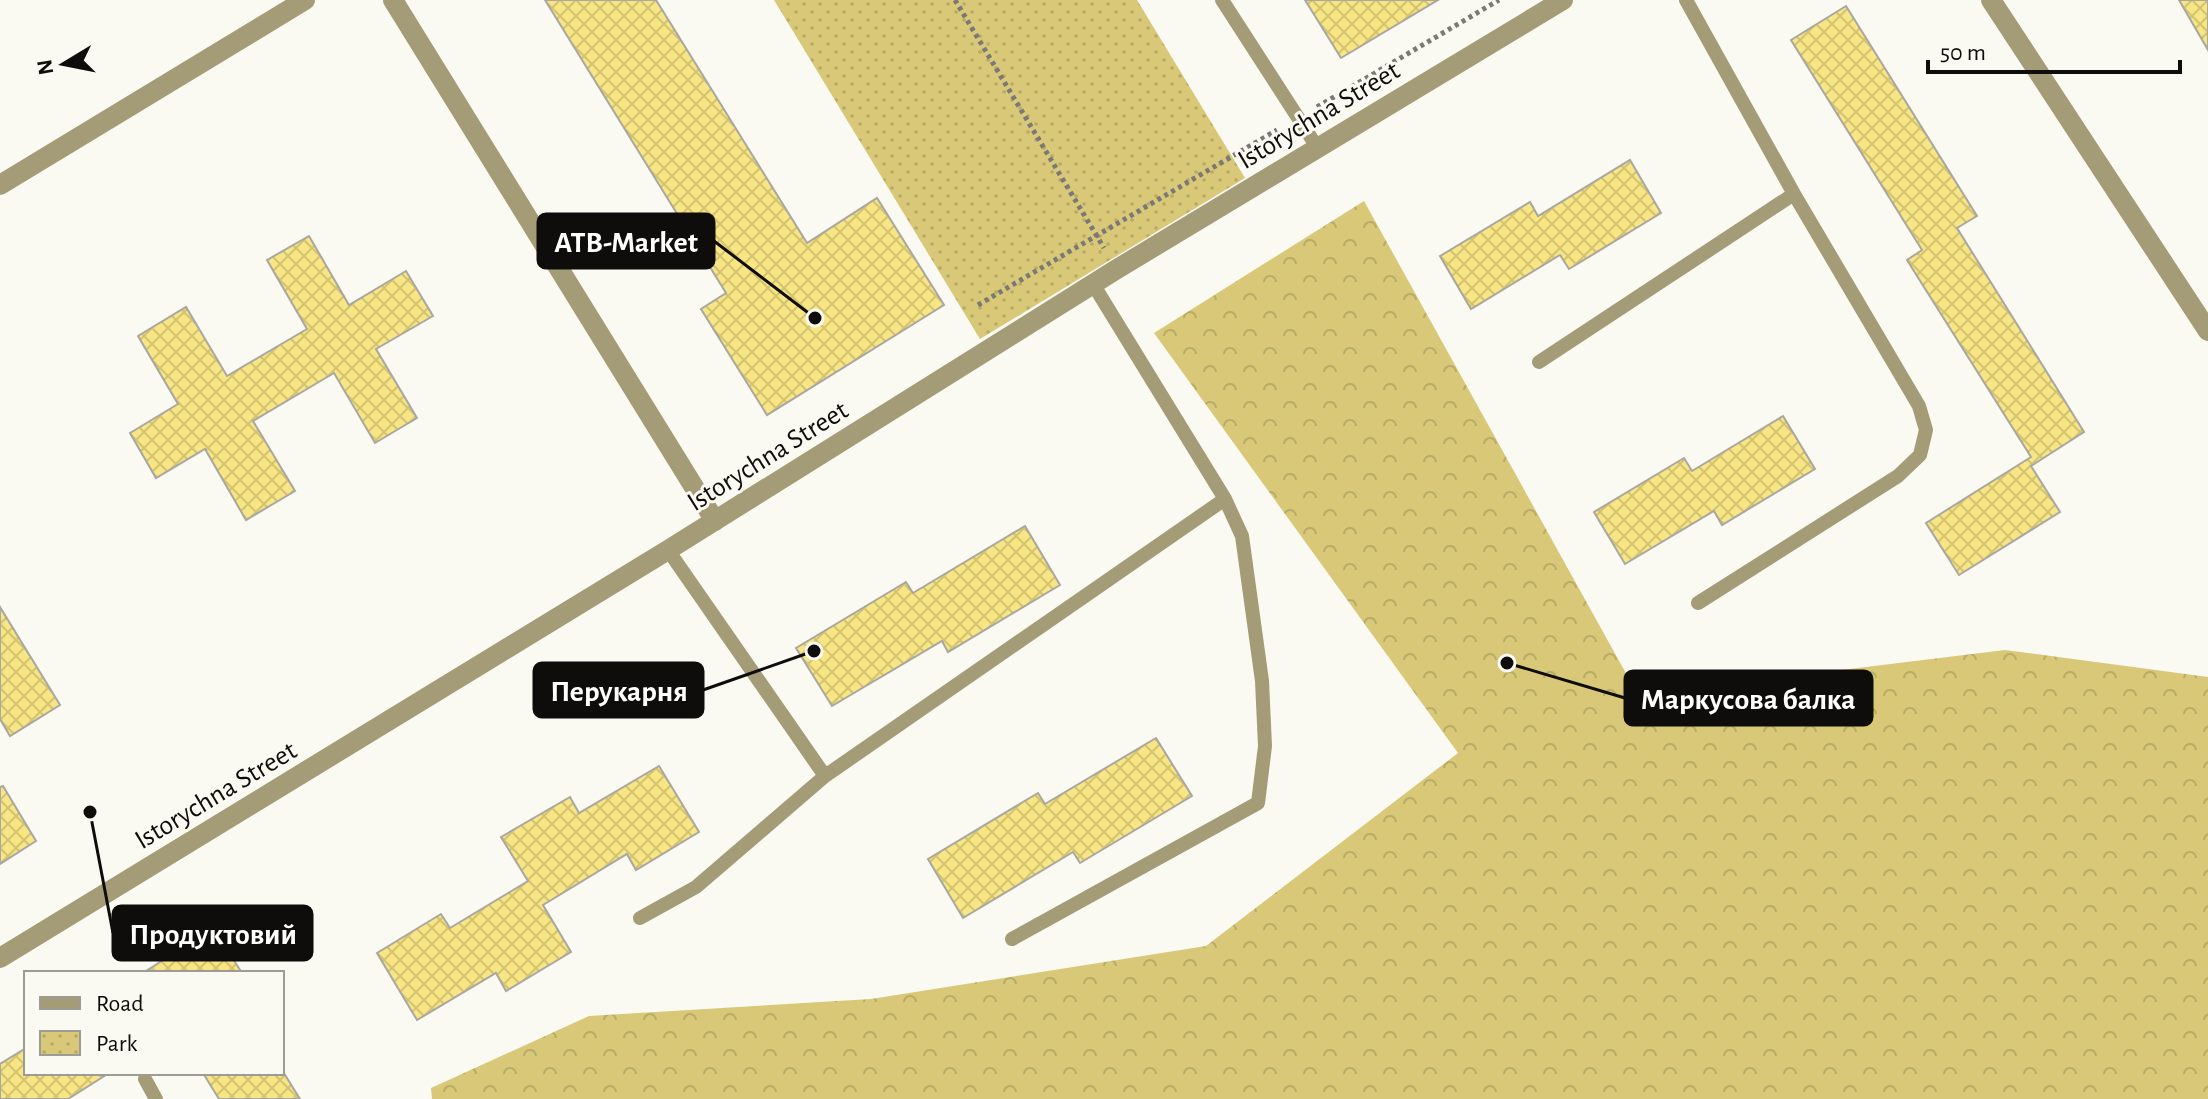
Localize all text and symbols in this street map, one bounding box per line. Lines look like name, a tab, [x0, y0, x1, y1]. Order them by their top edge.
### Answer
north arrow	[24, 24, 104, 104]
scale bar	[1928, 24, 2180, 74]
text: 50 m	[1940, 41, 1986, 65]
street label: Istorychna Street	[1233, 56, 1405, 175]
text: N	[33, 58, 57, 77]
callout: ATB-Market	[538, 214, 714, 268]
text: ATB-Market	[554, 228, 698, 258]
street label: Istorychna Street	[683, 396, 853, 517]
callout: Перукарня	[534, 663, 703, 717]
callout: Маркусова балка	[1625, 671, 1872, 725]
text: Перукарня	[550, 677, 688, 707]
text: Маркусова балка	[1640, 685, 1856, 715]
street label: Istorychna Street	[130, 736, 302, 855]
callout: Продуктовий	[113, 906, 312, 960]
text: Продуктовий	[129, 920, 297, 950]
legend	[24, 971, 284, 1075]
text: Road	[96, 992, 144, 1016]
text: Park	[96, 1032, 137, 1056]

